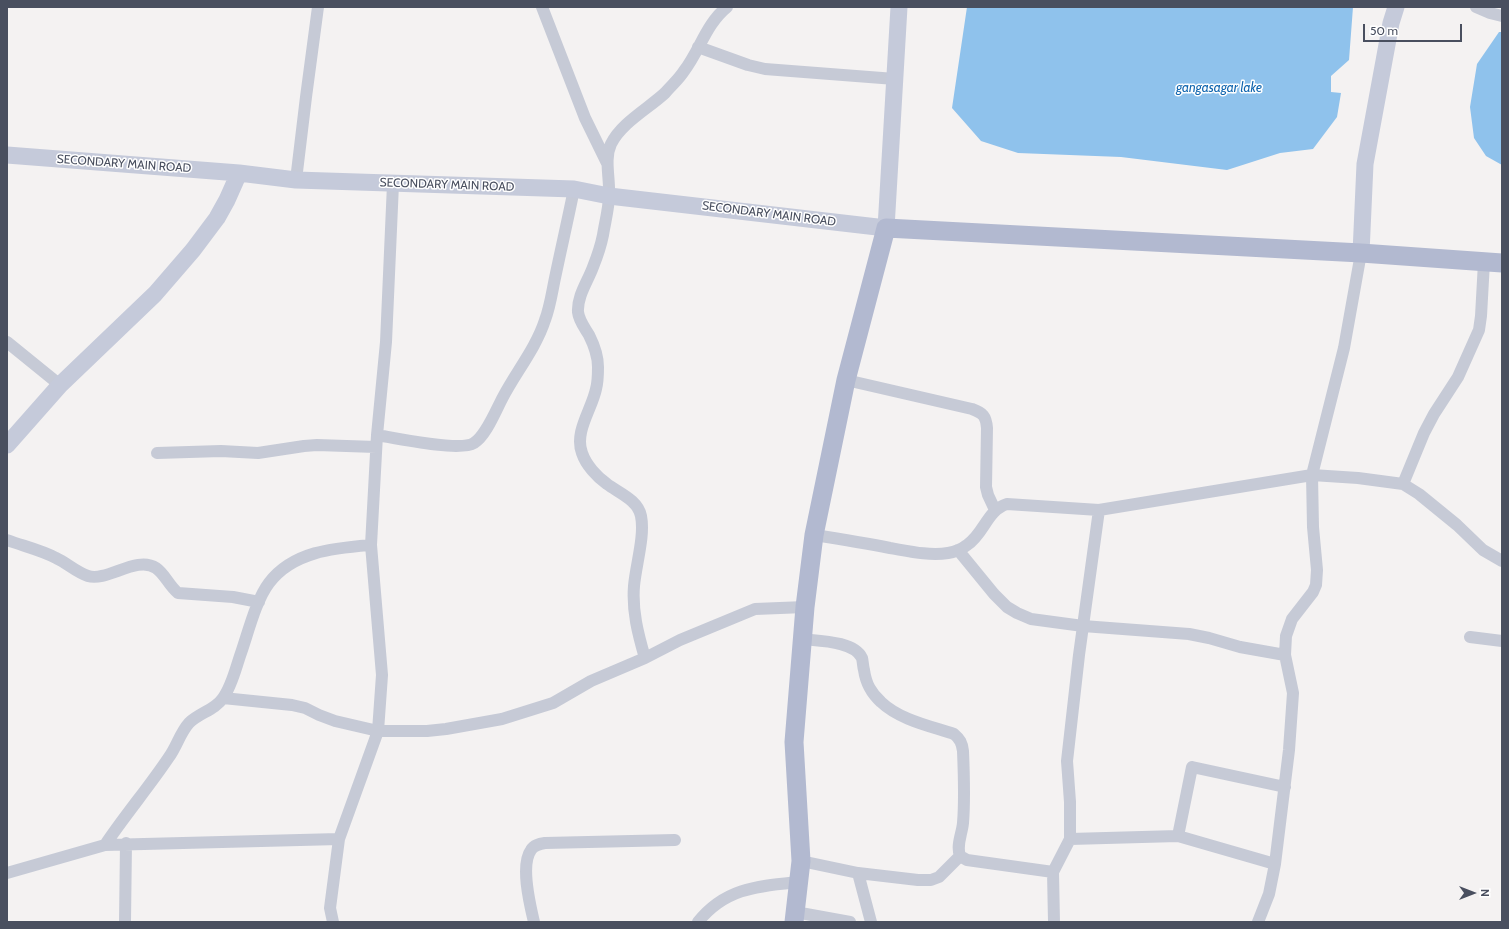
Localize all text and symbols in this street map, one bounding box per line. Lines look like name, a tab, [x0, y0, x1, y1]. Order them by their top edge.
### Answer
scale bar	[1365, 16, 1464, 42]
text: 50 m	[1370, 23, 1398, 38]
water label: gangasagar lake	[1176, 80, 1262, 96]
street label: SECONDARY MAIN ROAD	[56, 152, 192, 176]
street label: SECONDARY MAIN ROAD	[379, 175, 515, 195]
street label: SECONDARY MAIN ROAD	[701, 199, 837, 229]
north arrow	[1453, 873, 1493, 913]
text: N	[1478, 889, 1492, 897]

